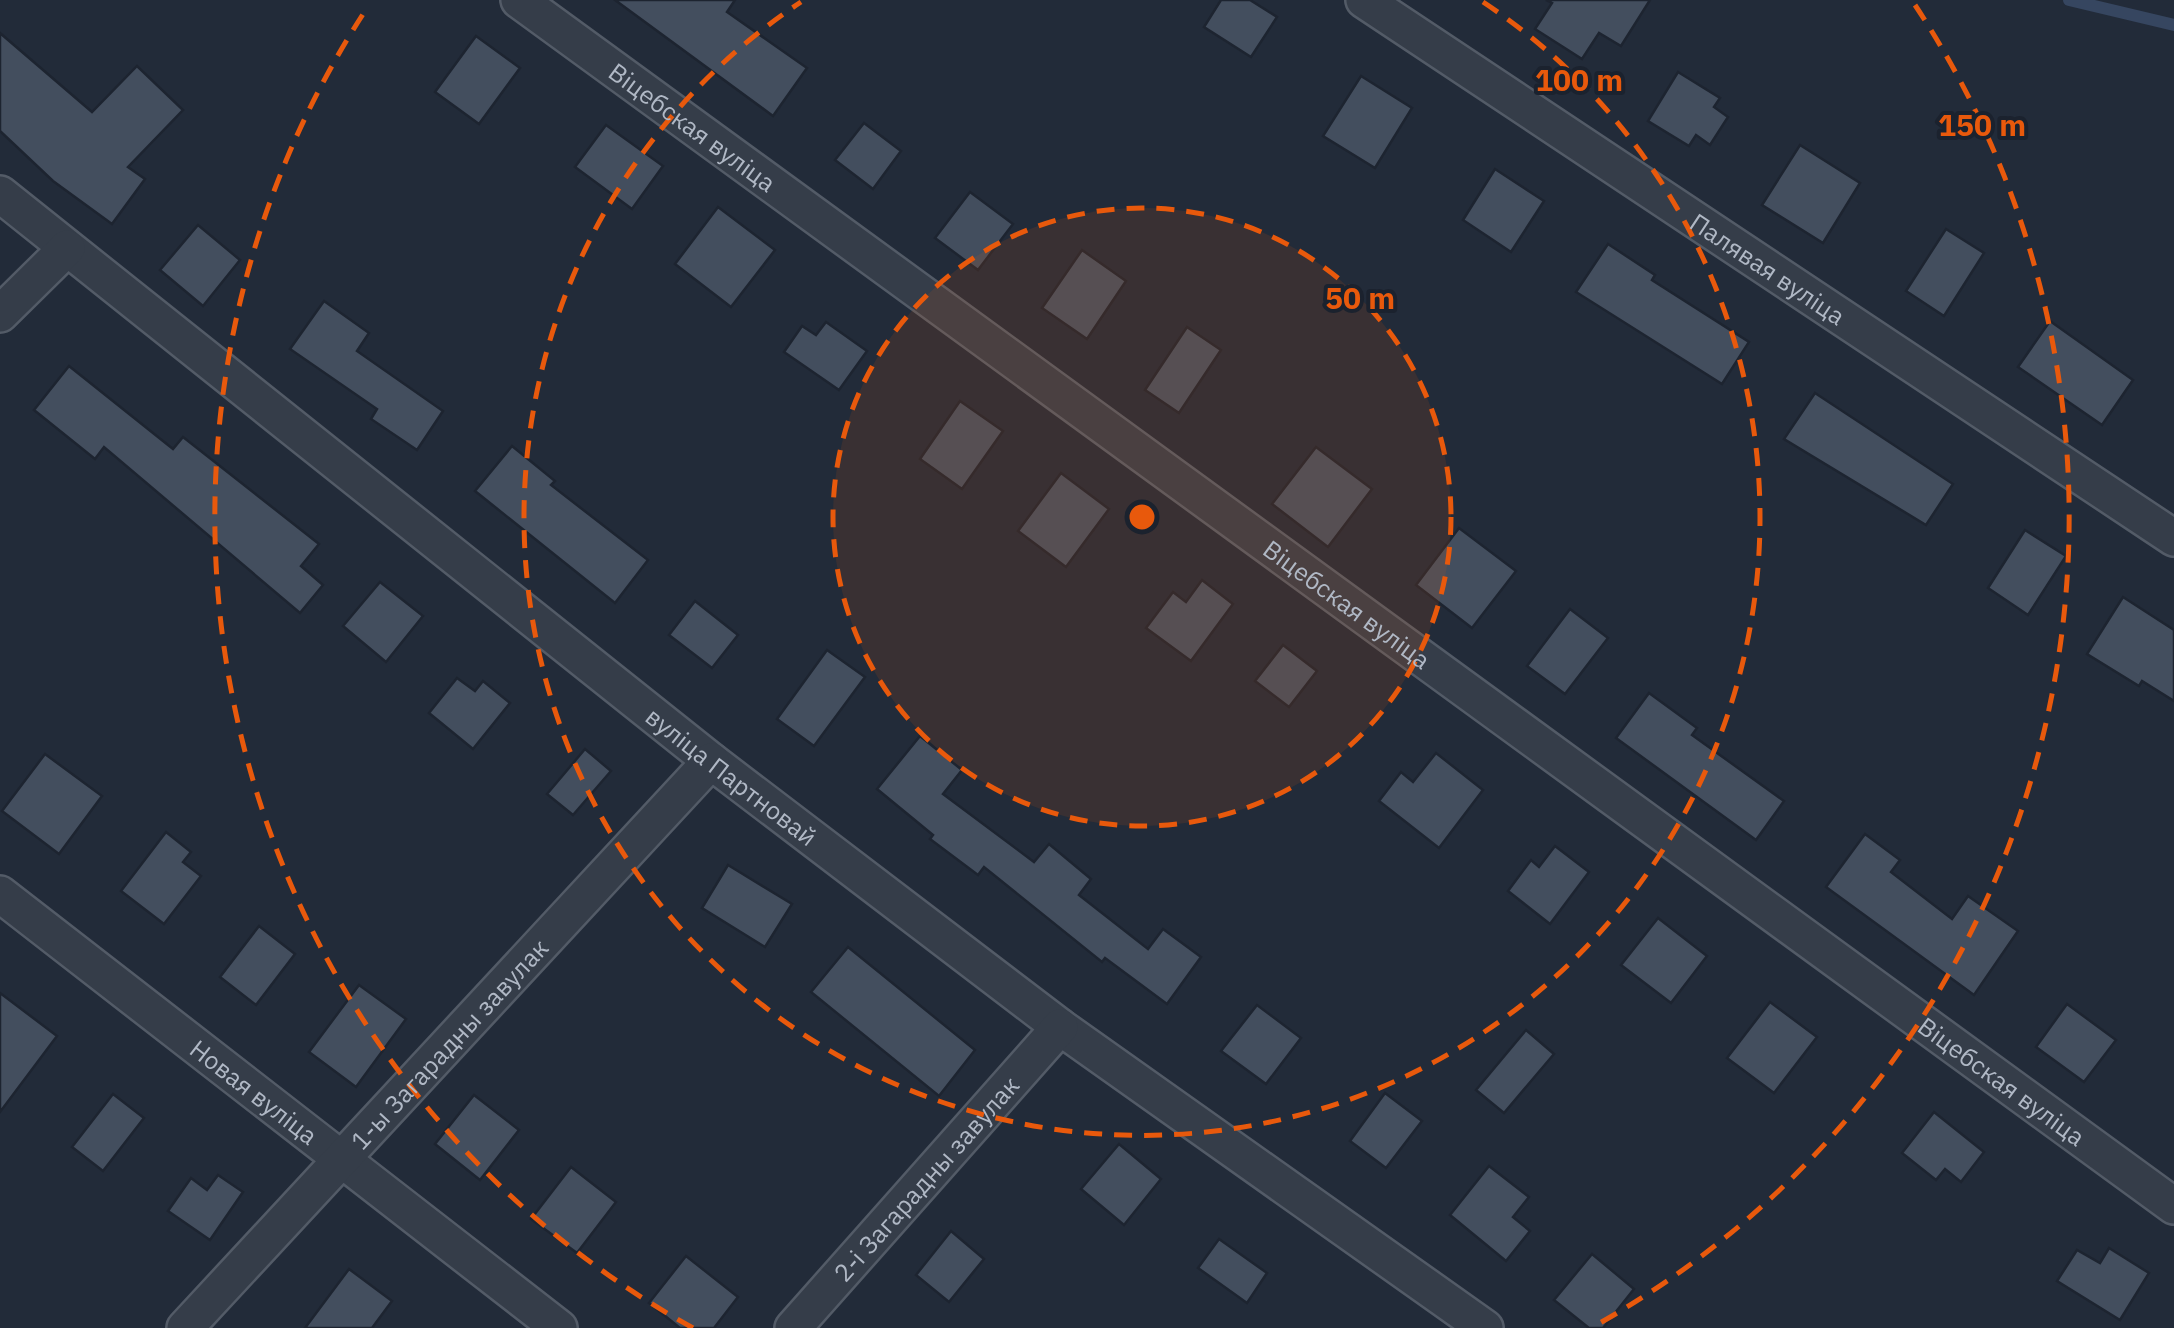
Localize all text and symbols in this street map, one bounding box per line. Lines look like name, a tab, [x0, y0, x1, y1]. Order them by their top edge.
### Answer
street label: Віцебская вуліца	[603, 55, 783, 199]
text: 100 m	[1535, 60, 1623, 99]
text: 150 m	[1938, 105, 2026, 144]
street label: Палявая вуліца	[1684, 205, 1852, 332]
text: 50 m	[1325, 278, 1395, 317]
centre of rings	[1124, 499, 1160, 535]
street label: Віцебская вуліца	[1257, 532, 1438, 676]
street label: вуліца Партновай	[639, 699, 824, 853]
street label: 1-ы Загарадны завулак	[343, 931, 555, 1156]
street label: Віцебская вуліца	[1912, 1009, 2092, 1153]
street label: Новая вуліца	[184, 1032, 325, 1151]
street label: 2-і Загарадны завулак	[826, 1069, 1026, 1288]

